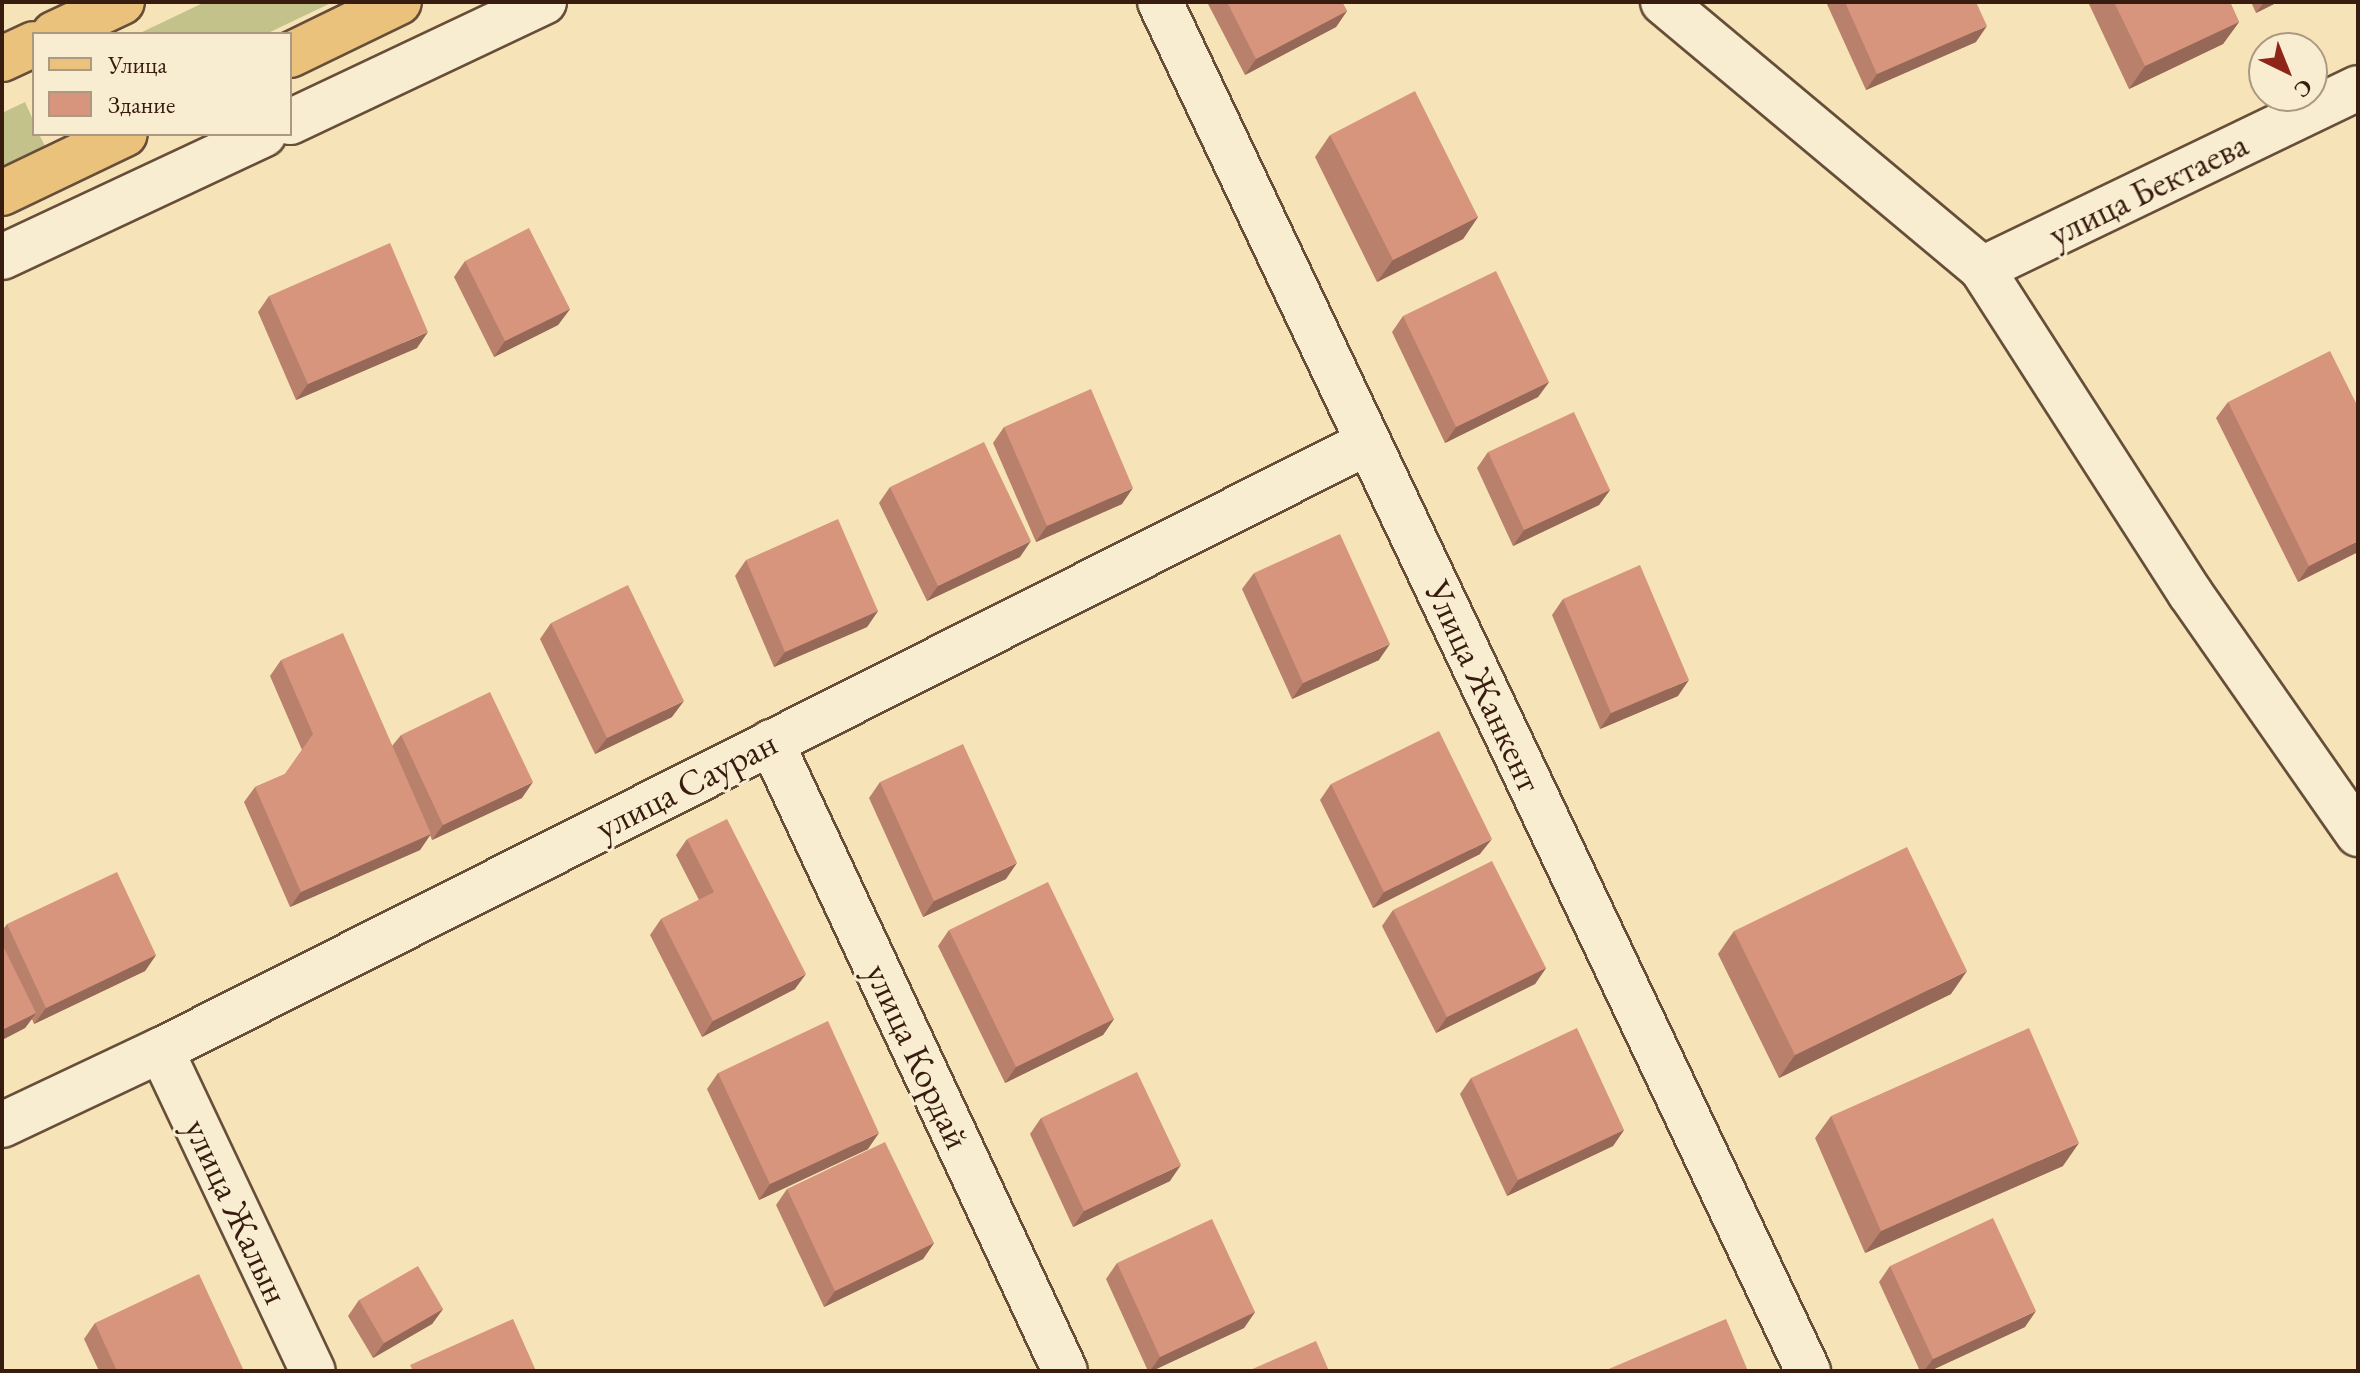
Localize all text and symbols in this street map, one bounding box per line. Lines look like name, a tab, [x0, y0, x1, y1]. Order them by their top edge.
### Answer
legend	[32, 32, 292, 136]
north arrow	[2248, 32, 2328, 112]
text: Улица	[108, 49, 167, 80]
text: С	[2288, 73, 2319, 104]
text: Здание	[108, 89, 175, 120]
street label: улица Бектаева	[2041, 122, 2255, 256]
street label: Улица Жанкент	[1416, 573, 1552, 799]
street label: улица Сауран	[588, 721, 784, 849]
street label: улица Кордай	[856, 956, 980, 1156]
street label: улица Жалын	[175, 1112, 299, 1310]

